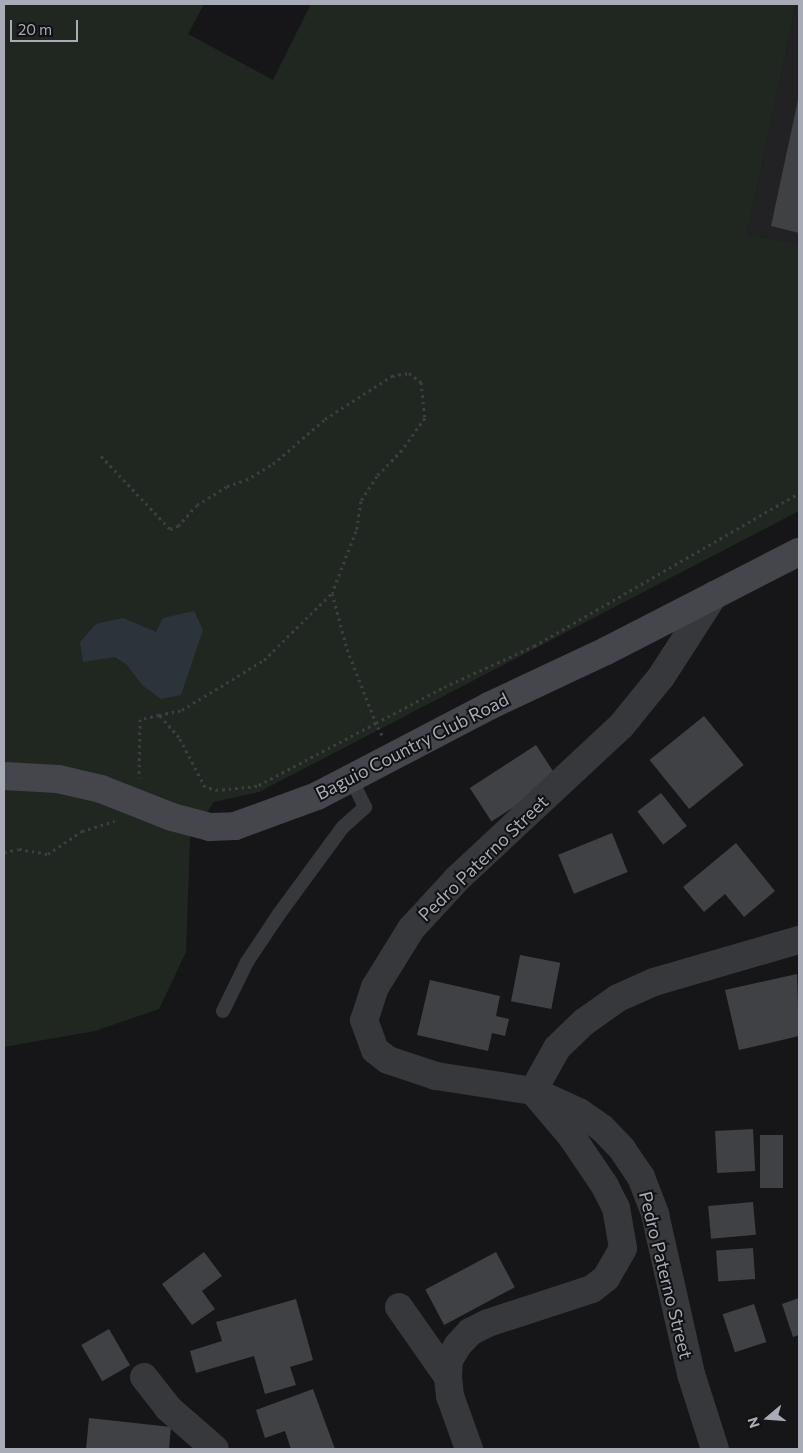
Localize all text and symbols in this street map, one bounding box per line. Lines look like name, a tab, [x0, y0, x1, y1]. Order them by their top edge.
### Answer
scale bar	[12, 10, 80, 42]
text: 20 m	[18, 20, 52, 38]
street label: Baguio Country Club Road	[312, 688, 512, 804]
street label: Pedro Paterno Street	[414, 790, 552, 926]
street label: Pedro Paterno Street	[635, 1189, 697, 1361]
north arrow	[743, 1393, 793, 1443]
text: N	[744, 1415, 763, 1430]

